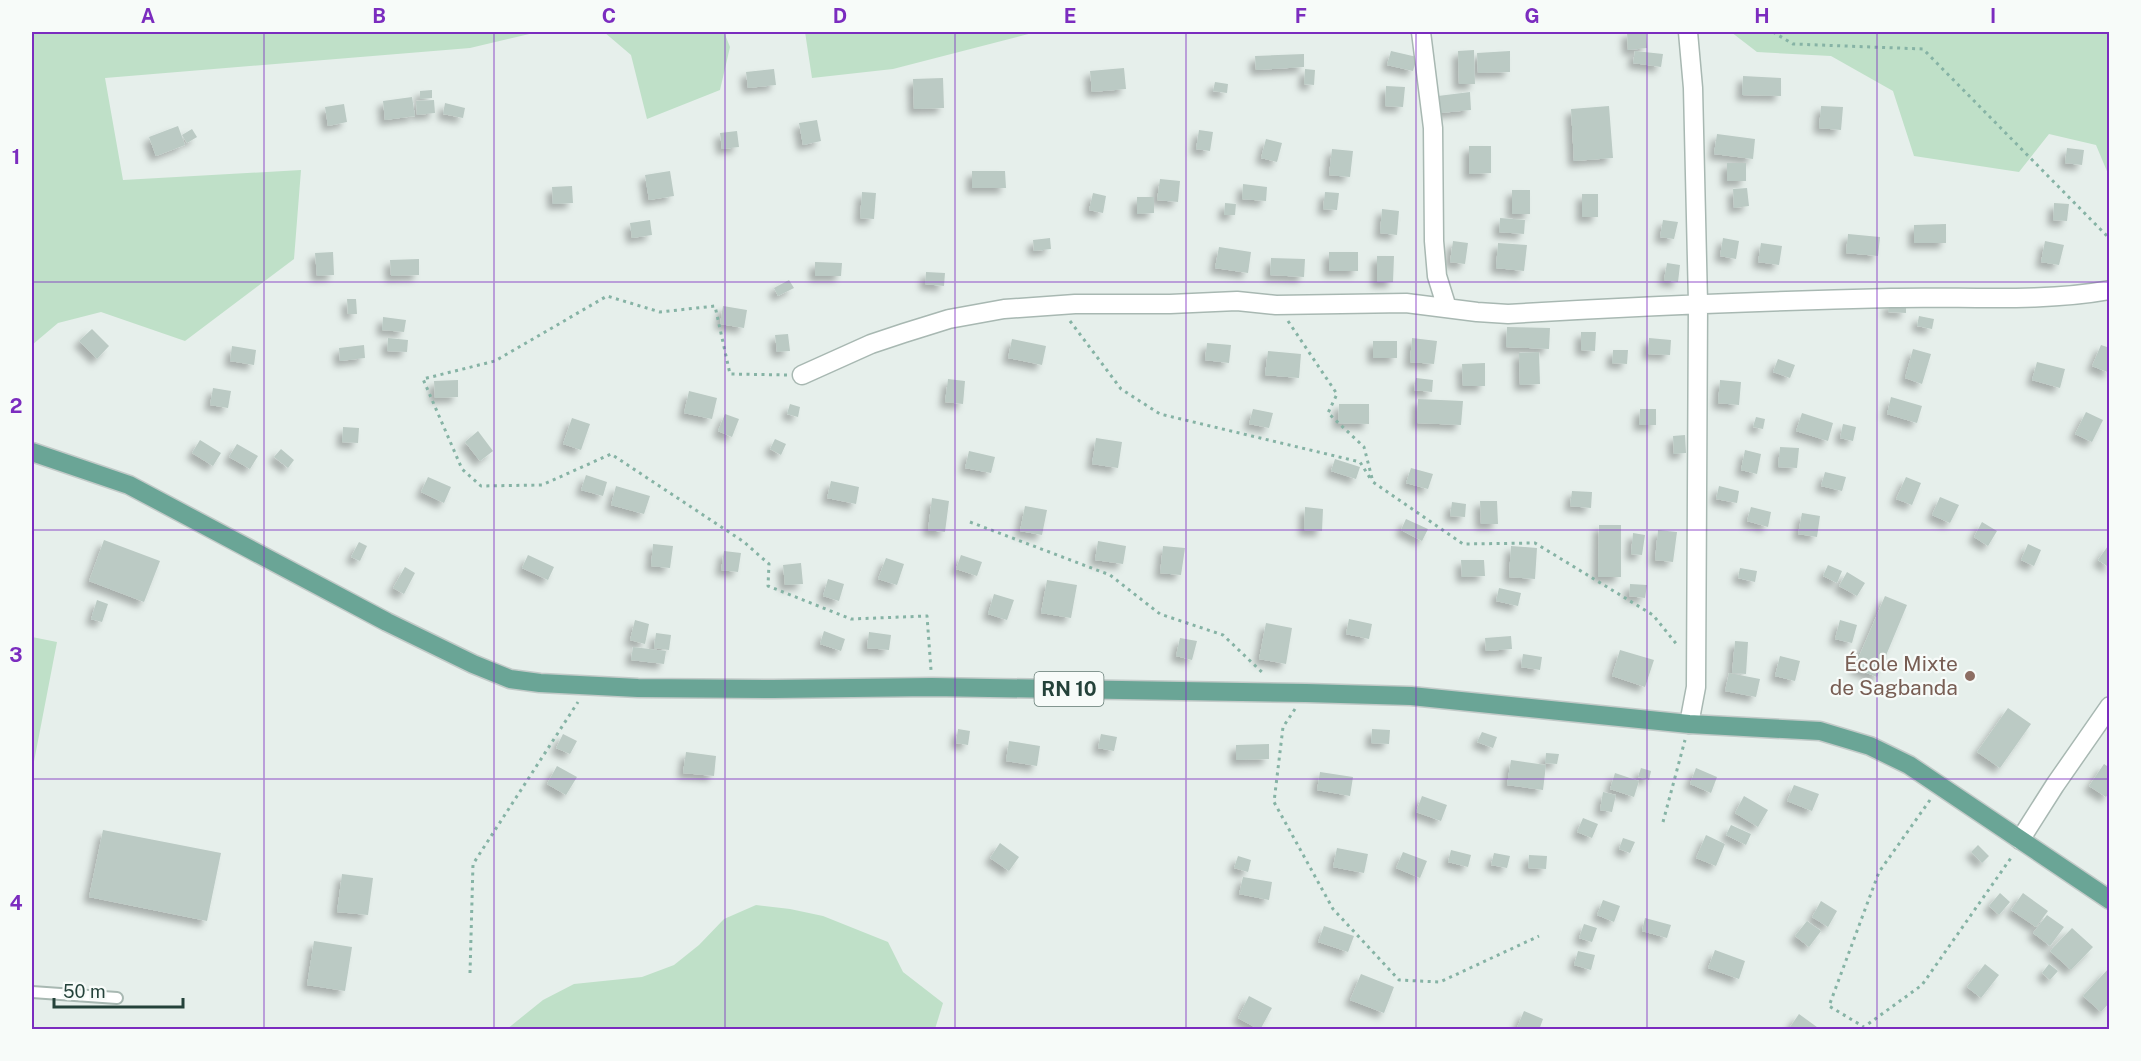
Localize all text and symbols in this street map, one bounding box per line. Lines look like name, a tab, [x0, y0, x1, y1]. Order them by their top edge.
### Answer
text: A	[141, 4, 155, 28]
text: B	[372, 4, 386, 28]
text: C	[602, 4, 616, 28]
text: D	[833, 4, 847, 28]
text: E	[1064, 4, 1076, 28]
text: F	[1295, 4, 1307, 28]
text: G	[1524, 4, 1540, 28]
text: H	[1754, 4, 1770, 28]
text: I	[1990, 4, 1996, 28]
text: 1	[12, 145, 20, 169]
text: 2	[10, 394, 22, 418]
text: 3	[9, 643, 23, 667]
place label: École Mixte de Sagbanda	[1830, 651, 1958, 700]
marker: École Mixte de Sagbanda	[1963, 669, 1977, 683]
road number: RN 10	[1034, 672, 1104, 706]
text: 4	[9, 891, 23, 915]
scale bar	[54, 971, 183, 1009]
text: 50 m	[63, 981, 106, 1002]

